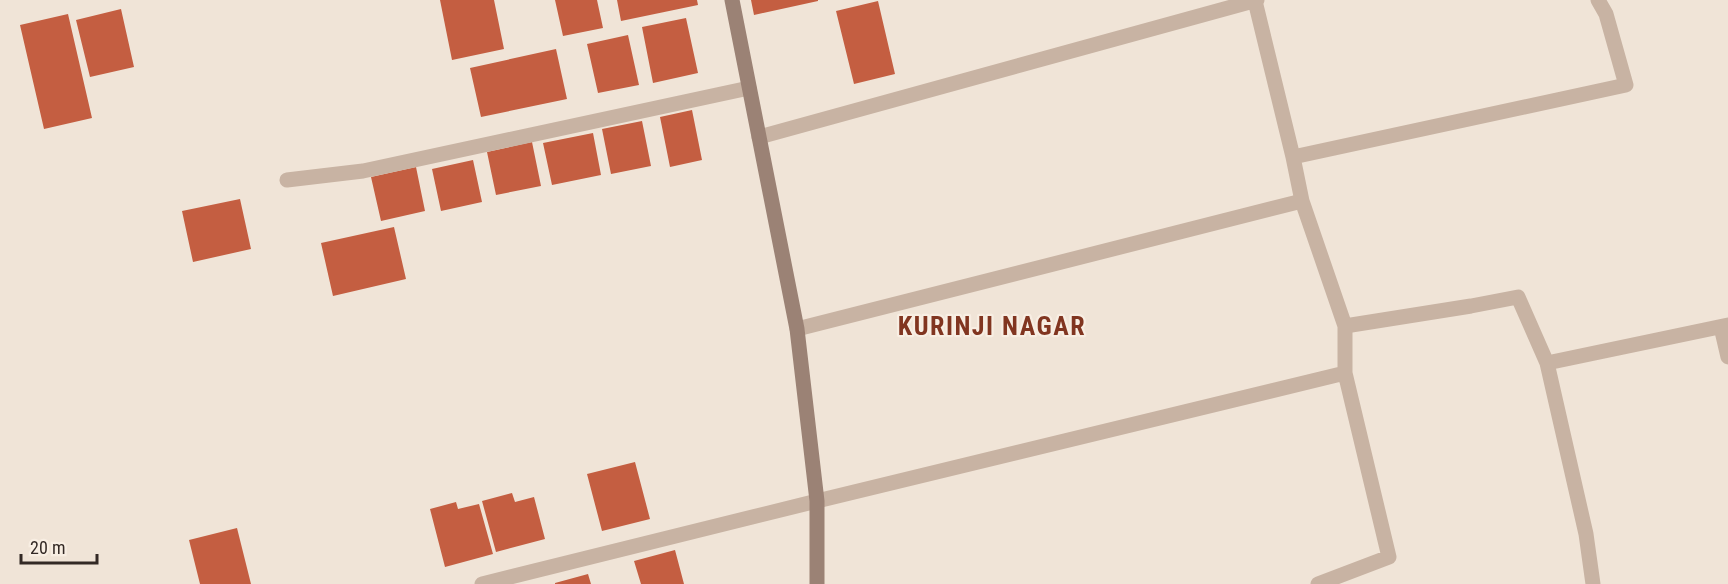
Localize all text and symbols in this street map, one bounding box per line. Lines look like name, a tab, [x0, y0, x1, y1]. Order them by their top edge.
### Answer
district label: KURINJI NAGAR	[898, 311, 1086, 341]
scale bar	[21, 527, 98, 565]
text: 20 m	[30, 537, 65, 558]

